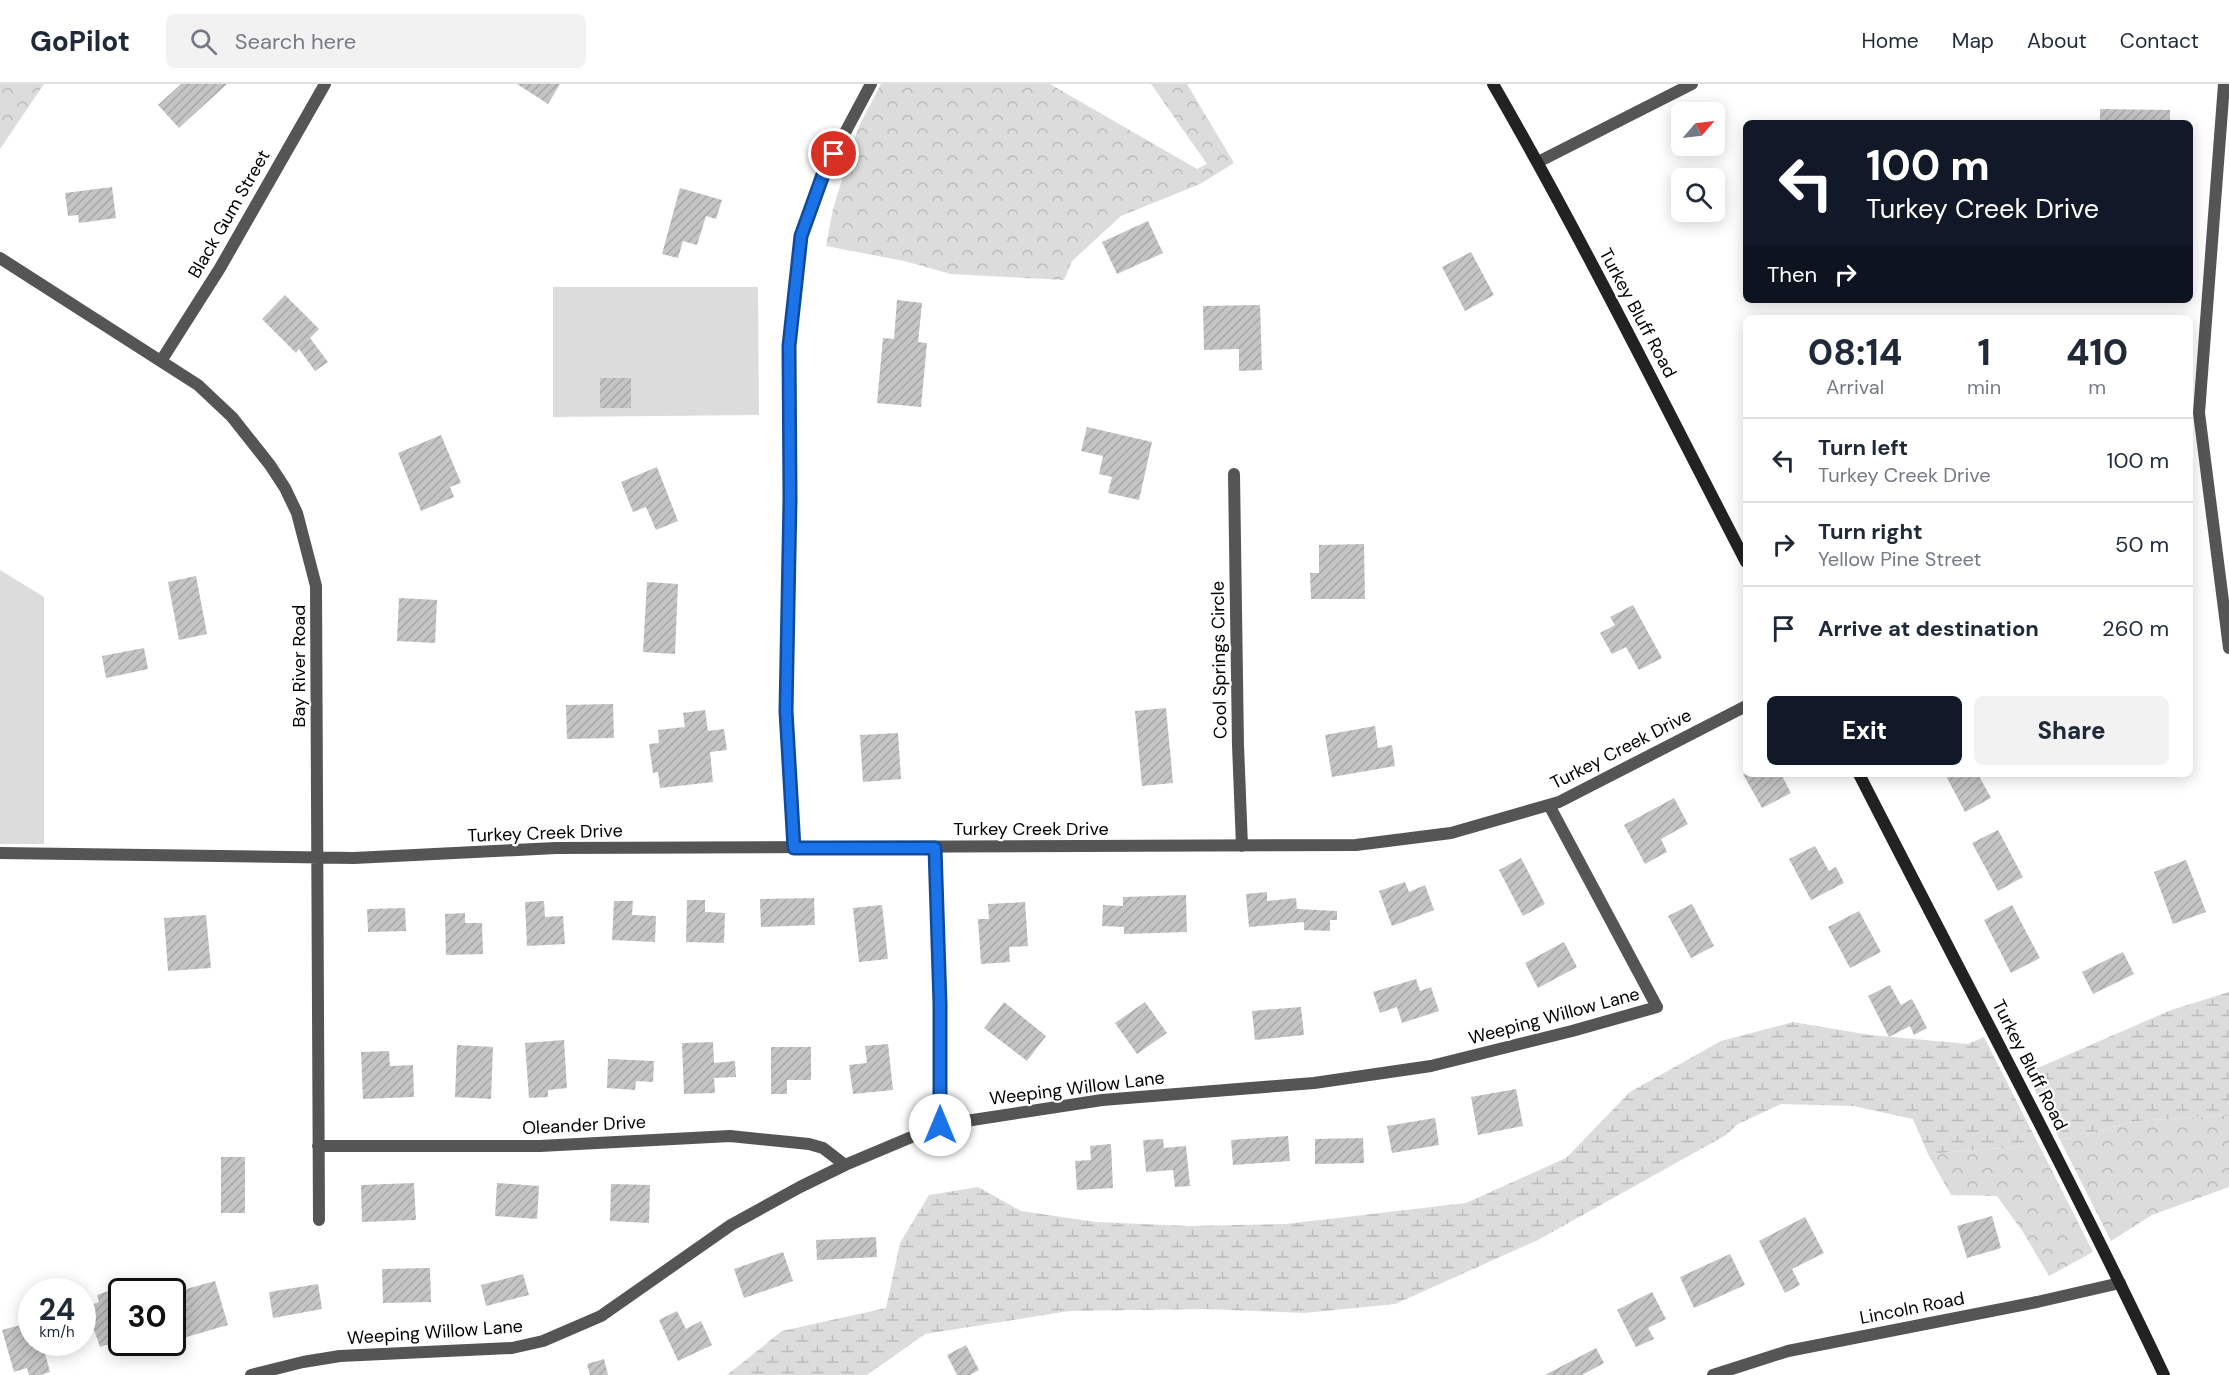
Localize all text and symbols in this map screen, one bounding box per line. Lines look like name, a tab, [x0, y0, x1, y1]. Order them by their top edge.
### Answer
search box	[166, 14, 586, 68]
text: GoPilot	[30, 23, 130, 60]
icon: search	[187, 25, 220, 58]
text: Search here	[235, 27, 356, 56]
text: Home	[1861, 27, 1919, 55]
text: Map	[1952, 27, 1994, 55]
text: About	[2027, 27, 2087, 55]
text: Contact	[2120, 27, 2199, 55]
north arrow	[1671, 102, 1725, 156]
map controls	[1671, 102, 1725, 222]
pin	[808, 128, 859, 179]
icon: arrive	[817, 137, 850, 170]
text: 100 m	[1866, 138, 1990, 193]
icon: left	[1767, 144, 1845, 222]
street label: Black Gum Street	[182, 145, 276, 283]
button: search	[1671, 168, 1725, 222]
text: Turkey Creek Drive	[1866, 191, 2099, 226]
street label: Turkey Bluff Road	[1594, 244, 1682, 382]
icon: right	[1829, 258, 1862, 291]
text: Then	[1767, 260, 1817, 289]
text: 08:14	[1808, 329, 1902, 376]
text: 1	[1977, 329, 1991, 376]
text: 410	[2066, 329, 2128, 376]
text: Arrival	[1826, 374, 1884, 400]
text: min	[1967, 374, 2001, 400]
text: m	[2088, 374, 2106, 400]
text: Turn left	[1818, 433, 1908, 462]
icon: left	[1767, 444, 1800, 477]
text: 100 m	[2107, 446, 2169, 475]
text: Turkey Creek Drive	[1818, 462, 1991, 488]
text: Turn right	[1818, 517, 1923, 546]
icon: right	[1767, 528, 1800, 561]
text: 50 m	[2115, 530, 2169, 559]
text: Yellow Pine Street	[1818, 546, 1981, 572]
street label: Cool Springs Circle	[1206, 581, 1232, 739]
street label: Bay River Road	[287, 605, 311, 727]
icon: arrive	[1767, 612, 1800, 645]
text: Arrive at destination	[1818, 614, 2039, 643]
text: 260 m	[2102, 614, 2169, 643]
button: Exit	[1767, 696, 1962, 765]
button: Share	[1974, 696, 2169, 765]
street label: Turkey Creek Drive	[1546, 703, 1696, 795]
street label: Turkey Creek Drive	[953, 817, 1109, 841]
street label: Turkey Creek Drive	[467, 818, 623, 848]
street label: Weeping Willow Lane	[1466, 982, 1642, 1050]
street label: Turkey Bluff Road	[1987, 996, 2073, 1134]
street label: Weeping Willow Lane	[988, 1065, 1166, 1111]
position arrow	[908, 1093, 972, 1157]
street label: Oleander Drive	[522, 1110, 646, 1140]
speed limit sign: 30	[108, 1278, 186, 1356]
street label: Lincoln Road	[1858, 1286, 1966, 1330]
text: 24	[39, 1290, 75, 1329]
street label: Weeping Willow Lane	[346, 1314, 524, 1350]
text: km/h	[39, 1322, 75, 1342]

